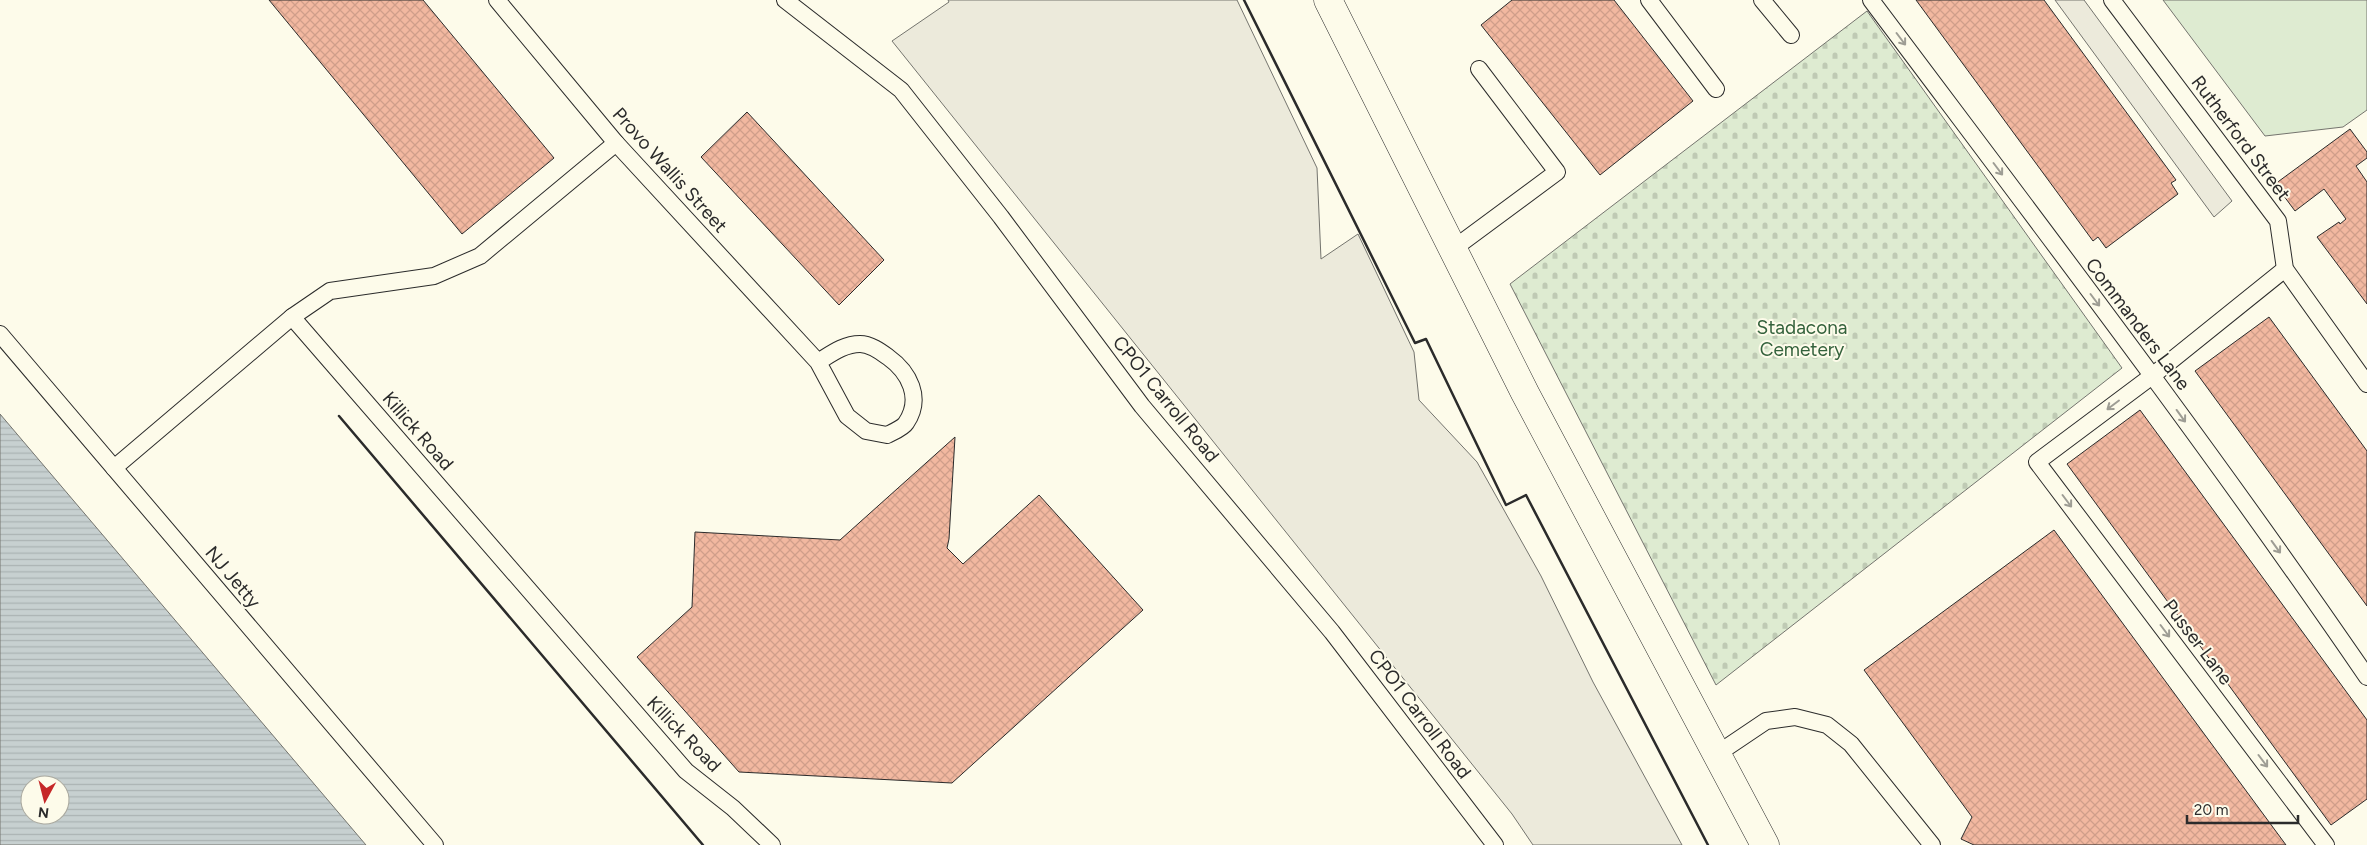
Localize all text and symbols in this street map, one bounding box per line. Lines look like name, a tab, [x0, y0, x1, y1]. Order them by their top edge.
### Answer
one-way arrow	[1895, 32, 1906, 45]
street label: Rutherford Street	[2187, 71, 2295, 205]
street label: Provo Wallis Street	[608, 103, 732, 237]
one-way arrow	[1993, 162, 2003, 176]
street label: Commanders Lane	[2081, 253, 2195, 395]
one-way arrow	[2090, 293, 2100, 307]
park label: Stadacona Cemetery	[1757, 316, 1847, 361]
street label: CPO1 Carroll Road	[1108, 331, 1224, 467]
street label: Killick Road	[378, 387, 458, 475]
one-way arrow	[2107, 400, 2120, 411]
one-way arrow	[2176, 409, 2186, 423]
one-way arrow	[2062, 494, 2072, 508]
one-way arrow	[2271, 540, 2281, 554]
street label: NJ Jetty	[201, 541, 265, 613]
street label: Pusser Lane	[2158, 595, 2238, 689]
one-way arrow	[2160, 624, 2170, 638]
street label: CPO1 Carroll Road	[1364, 645, 1476, 783]
street label: Killick Road	[642, 691, 726, 777]
one-way arrow	[2257, 754, 2268, 767]
north arrow	[20, 775, 70, 825]
scale bar	[2187, 792, 2298, 824]
text: 20 m	[2194, 801, 2228, 819]
text: N	[37, 803, 50, 822]

